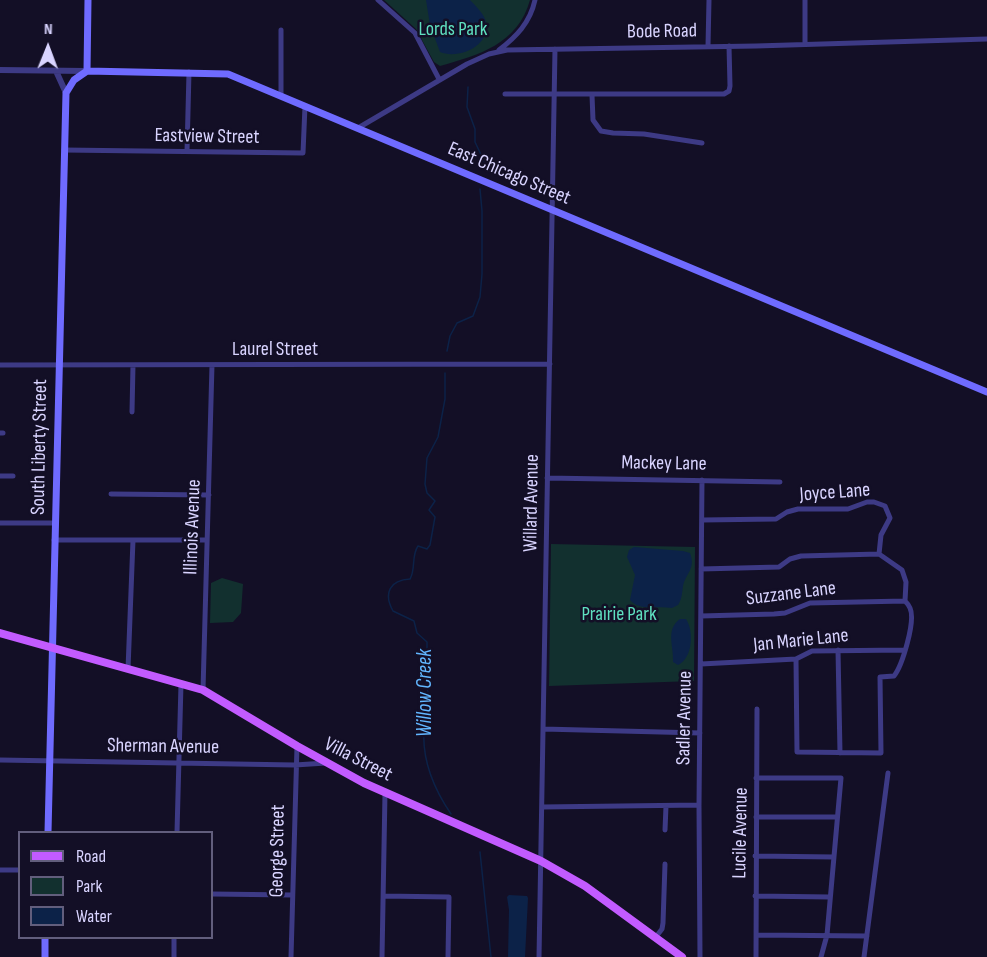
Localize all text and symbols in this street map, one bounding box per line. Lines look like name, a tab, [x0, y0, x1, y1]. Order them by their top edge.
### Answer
north arrow	[18, 18, 78, 78]
park label: Lords Park	[419, 18, 487, 42]
street label: Bode Road	[627, 19, 697, 45]
text: N	[44, 20, 53, 39]
street label: Eastview Street	[154, 124, 260, 150]
street label: East Chicago Street	[444, 137, 574, 211]
street label: Laurel Street	[232, 338, 318, 362]
street label: South Liberty Street	[27, 379, 53, 515]
street label: Mackey Lane	[621, 451, 707, 477]
street label: Willard Avenue	[519, 454, 545, 552]
street label: Illinois Avenue	[179, 479, 207, 575]
street label: Joyce Lane	[799, 479, 871, 507]
street label: Suzzane Lane	[745, 577, 837, 611]
park label: Prairie Park	[581, 603, 657, 627]
street label: Jan Marie Lane	[752, 624, 850, 658]
water label: Willow Creek	[413, 649, 439, 737]
street label: Sadler Avenue	[672, 671, 698, 765]
street label: Villa Street	[320, 733, 396, 787]
street label: Sherman Avenue	[107, 734, 219, 760]
street label: Lucile Avenue	[728, 787, 754, 879]
street label: George Street	[265, 804, 291, 898]
legend	[18, 831, 213, 939]
text: Road	[76, 846, 106, 867]
text: Park	[76, 876, 102, 897]
text: Water	[76, 906, 112, 927]

